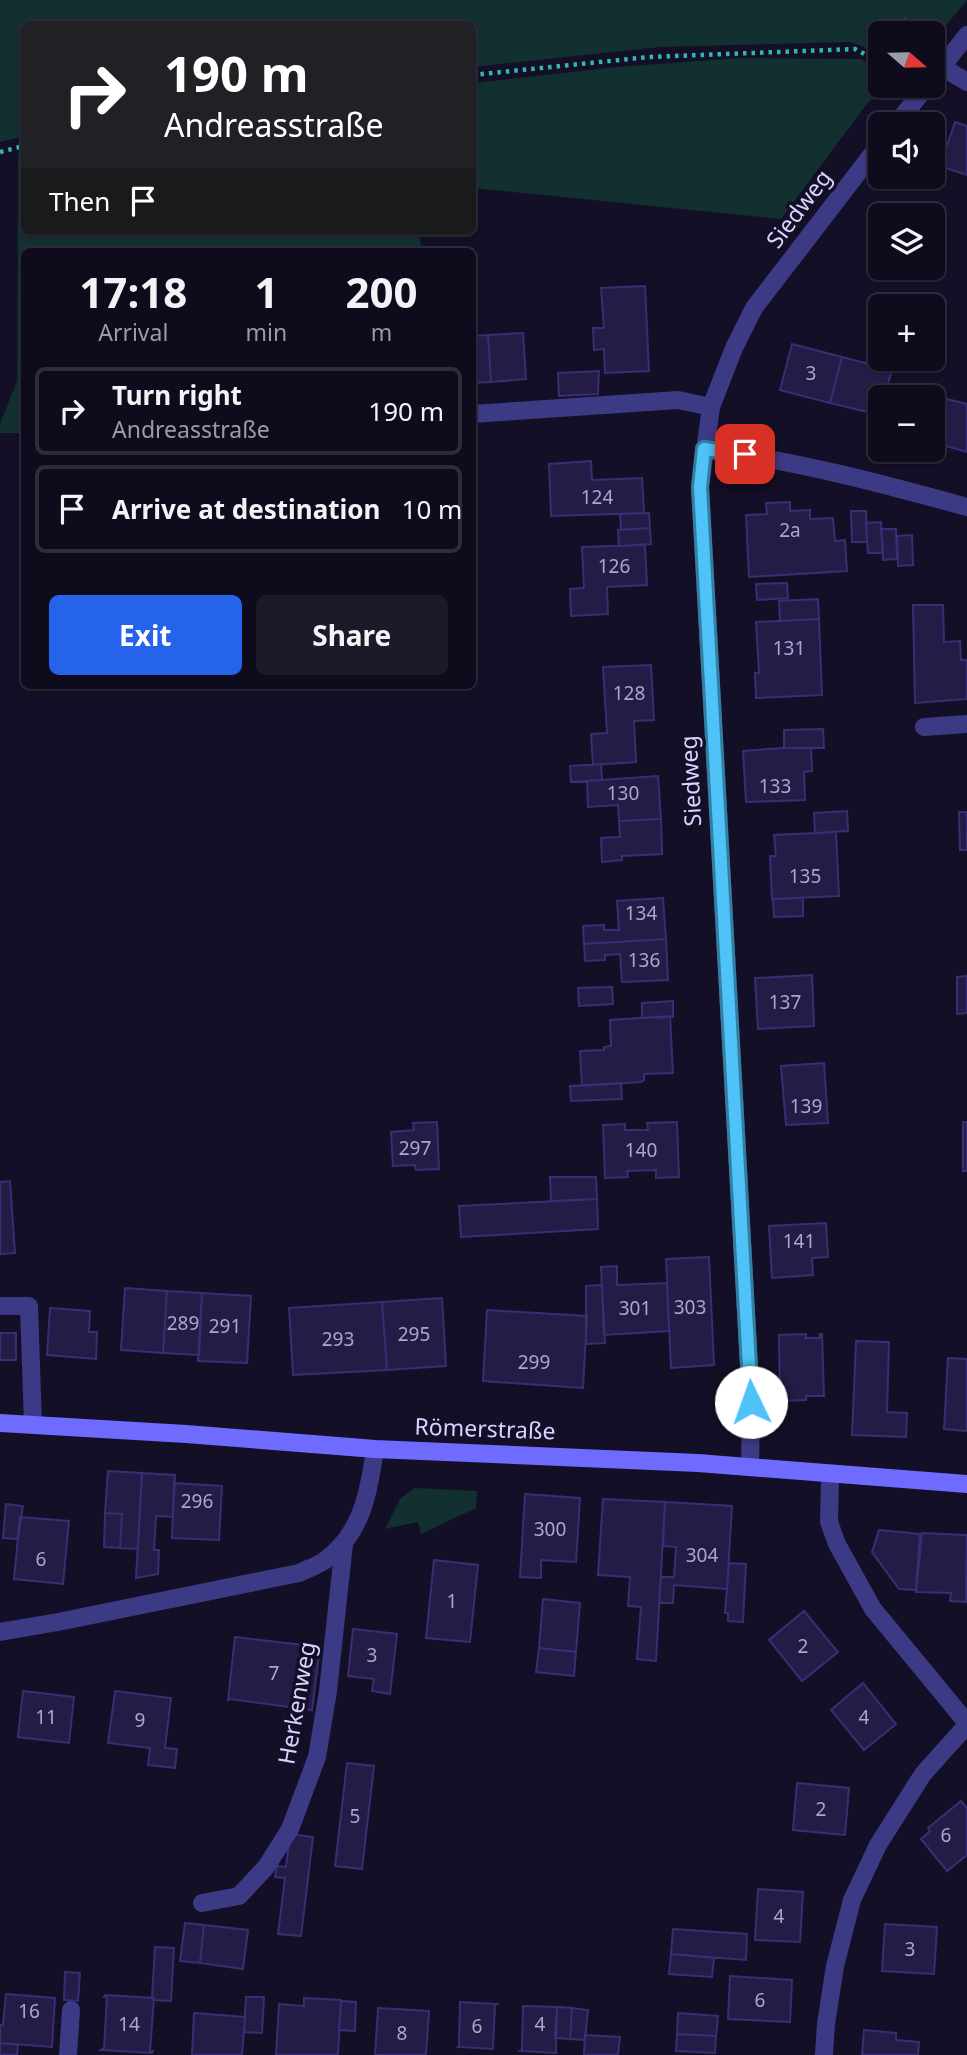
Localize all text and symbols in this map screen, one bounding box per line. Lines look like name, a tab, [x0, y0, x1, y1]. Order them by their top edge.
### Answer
north arrow	[868, 21, 945, 98]
map controls	[868, 21, 945, 462]
text: 190 m	[164, 40, 309, 106]
icon: right	[49, 49, 140, 140]
text: Andreasstraße	[164, 103, 383, 146]
button: sound	[868, 112, 945, 189]
street label: Siedweg	[758, 162, 838, 254]
icon: arrive	[124, 182, 162, 220]
text: Then	[49, 183, 110, 219]
button: layers	[868, 203, 945, 280]
text: 17:18	[79, 263, 187, 320]
text: 1	[254, 263, 278, 320]
text: 200	[346, 263, 418, 320]
button: +	[868, 294, 945, 371]
text: Arrival	[98, 316, 168, 348]
text: min	[246, 316, 287, 348]
text: m	[371, 316, 392, 348]
house number: 3	[806, 360, 816, 386]
text: Turn right	[112, 377, 242, 413]
button: −	[868, 385, 945, 462]
icon: right	[53, 392, 91, 430]
text: 190 m	[368, 393, 444, 429]
text: Andreasstraße	[112, 413, 270, 445]
pin	[715, 424, 775, 484]
icon: arrive	[726, 435, 764, 473]
house number: 124	[581, 484, 613, 510]
icon: arrive	[53, 490, 91, 528]
text: Arrive at destination	[112, 491, 381, 527]
text: 10 m	[402, 491, 462, 527]
house number: 2a	[779, 517, 801, 543]
house number: 126	[598, 553, 630, 579]
button: Exit	[49, 595, 242, 675]
button: Share	[256, 595, 448, 675]
house number: 131	[773, 635, 805, 661]
house number: 128	[613, 680, 645, 706]
street label: Siedweg	[672, 735, 708, 827]
house number: 133	[759, 773, 791, 799]
house number: 130	[607, 780, 639, 806]
house number: 135	[789, 863, 821, 889]
house number: 134	[625, 900, 657, 926]
house number: 136	[628, 947, 660, 973]
house number: 137	[769, 989, 801, 1015]
house number: 139	[790, 1093, 822, 1119]
house number: 297	[399, 1135, 431, 1161]
house number: 140	[625, 1137, 657, 1163]
house number: 141	[783, 1228, 815, 1254]
house number: 303	[674, 1294, 706, 1320]
house number: 301	[619, 1295, 651, 1321]
house number: 289	[167, 1310, 199, 1336]
house number: 291	[209, 1313, 241, 1339]
house number: 295	[398, 1321, 430, 1347]
house number: 293	[322, 1326, 354, 1352]
house number: 299	[518, 1349, 550, 1375]
position arrow	[714, 1365, 788, 1439]
street label: Römerstraße	[414, 1410, 556, 1446]
house number: 296	[181, 1488, 213, 1514]
house number: 300	[534, 1516, 566, 1542]
house number: 304	[686, 1542, 718, 1568]
house number: 6	[36, 1546, 46, 1572]
house number: 1	[447, 1588, 457, 1614]
house number: 2	[798, 1633, 808, 1659]
street label: Herkenweg	[269, 1639, 323, 1767]
house number: 3	[367, 1642, 377, 1668]
house number: 7	[269, 1660, 279, 1686]
house number: 11	[35, 1704, 57, 1730]
house number: 4	[859, 1704, 870, 1730]
house number: 9	[135, 1707, 145, 1733]
house number: 2	[816, 1796, 826, 1822]
house number: 5	[350, 1803, 360, 1829]
house number: 6	[941, 1822, 951, 1848]
house number: 4	[774, 1903, 785, 1929]
house number: 3	[905, 1936, 915, 1962]
house number: 6	[755, 1987, 765, 2013]
house number: 16	[18, 1998, 40, 2024]
house number: 14	[118, 2011, 140, 2037]
house number: 4	[535, 2011, 546, 2037]
house number: 6	[472, 2013, 482, 2039]
house number: 8	[397, 2020, 407, 2046]

